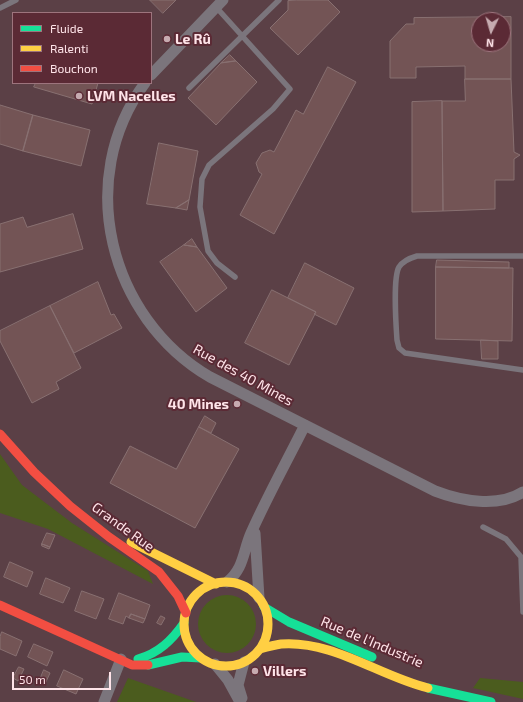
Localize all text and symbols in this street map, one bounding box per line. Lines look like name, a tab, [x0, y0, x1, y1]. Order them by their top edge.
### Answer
legend	[12, 12, 152, 84]
north arrow	[471, 12, 511, 52]
text: Fluide	[50, 21, 83, 35]
place label: Le Rû	[175, 31, 211, 47]
marker: Le Rû	[162, 34, 172, 44]
text: N	[485, 37, 495, 50]
text: Ralenti	[50, 41, 89, 55]
text: Bouchon	[50, 61, 98, 75]
place label: LVM Nacelles	[87, 88, 176, 104]
marker: LVM Nacelles	[74, 91, 84, 101]
street label: Rue des 40 Mines	[190, 341, 296, 409]
place label: 40 Mines	[168, 396, 229, 412]
marker: 40 Mines	[232, 399, 242, 409]
street label: Grande Rue	[89, 499, 157, 555]
street label: Rue de l'Industrie	[318, 613, 426, 671]
place label: Villers	[263, 663, 306, 679]
scale bar	[14, 664, 113, 690]
marker: Villers	[250, 666, 260, 676]
text: 50 m	[19, 672, 46, 686]

